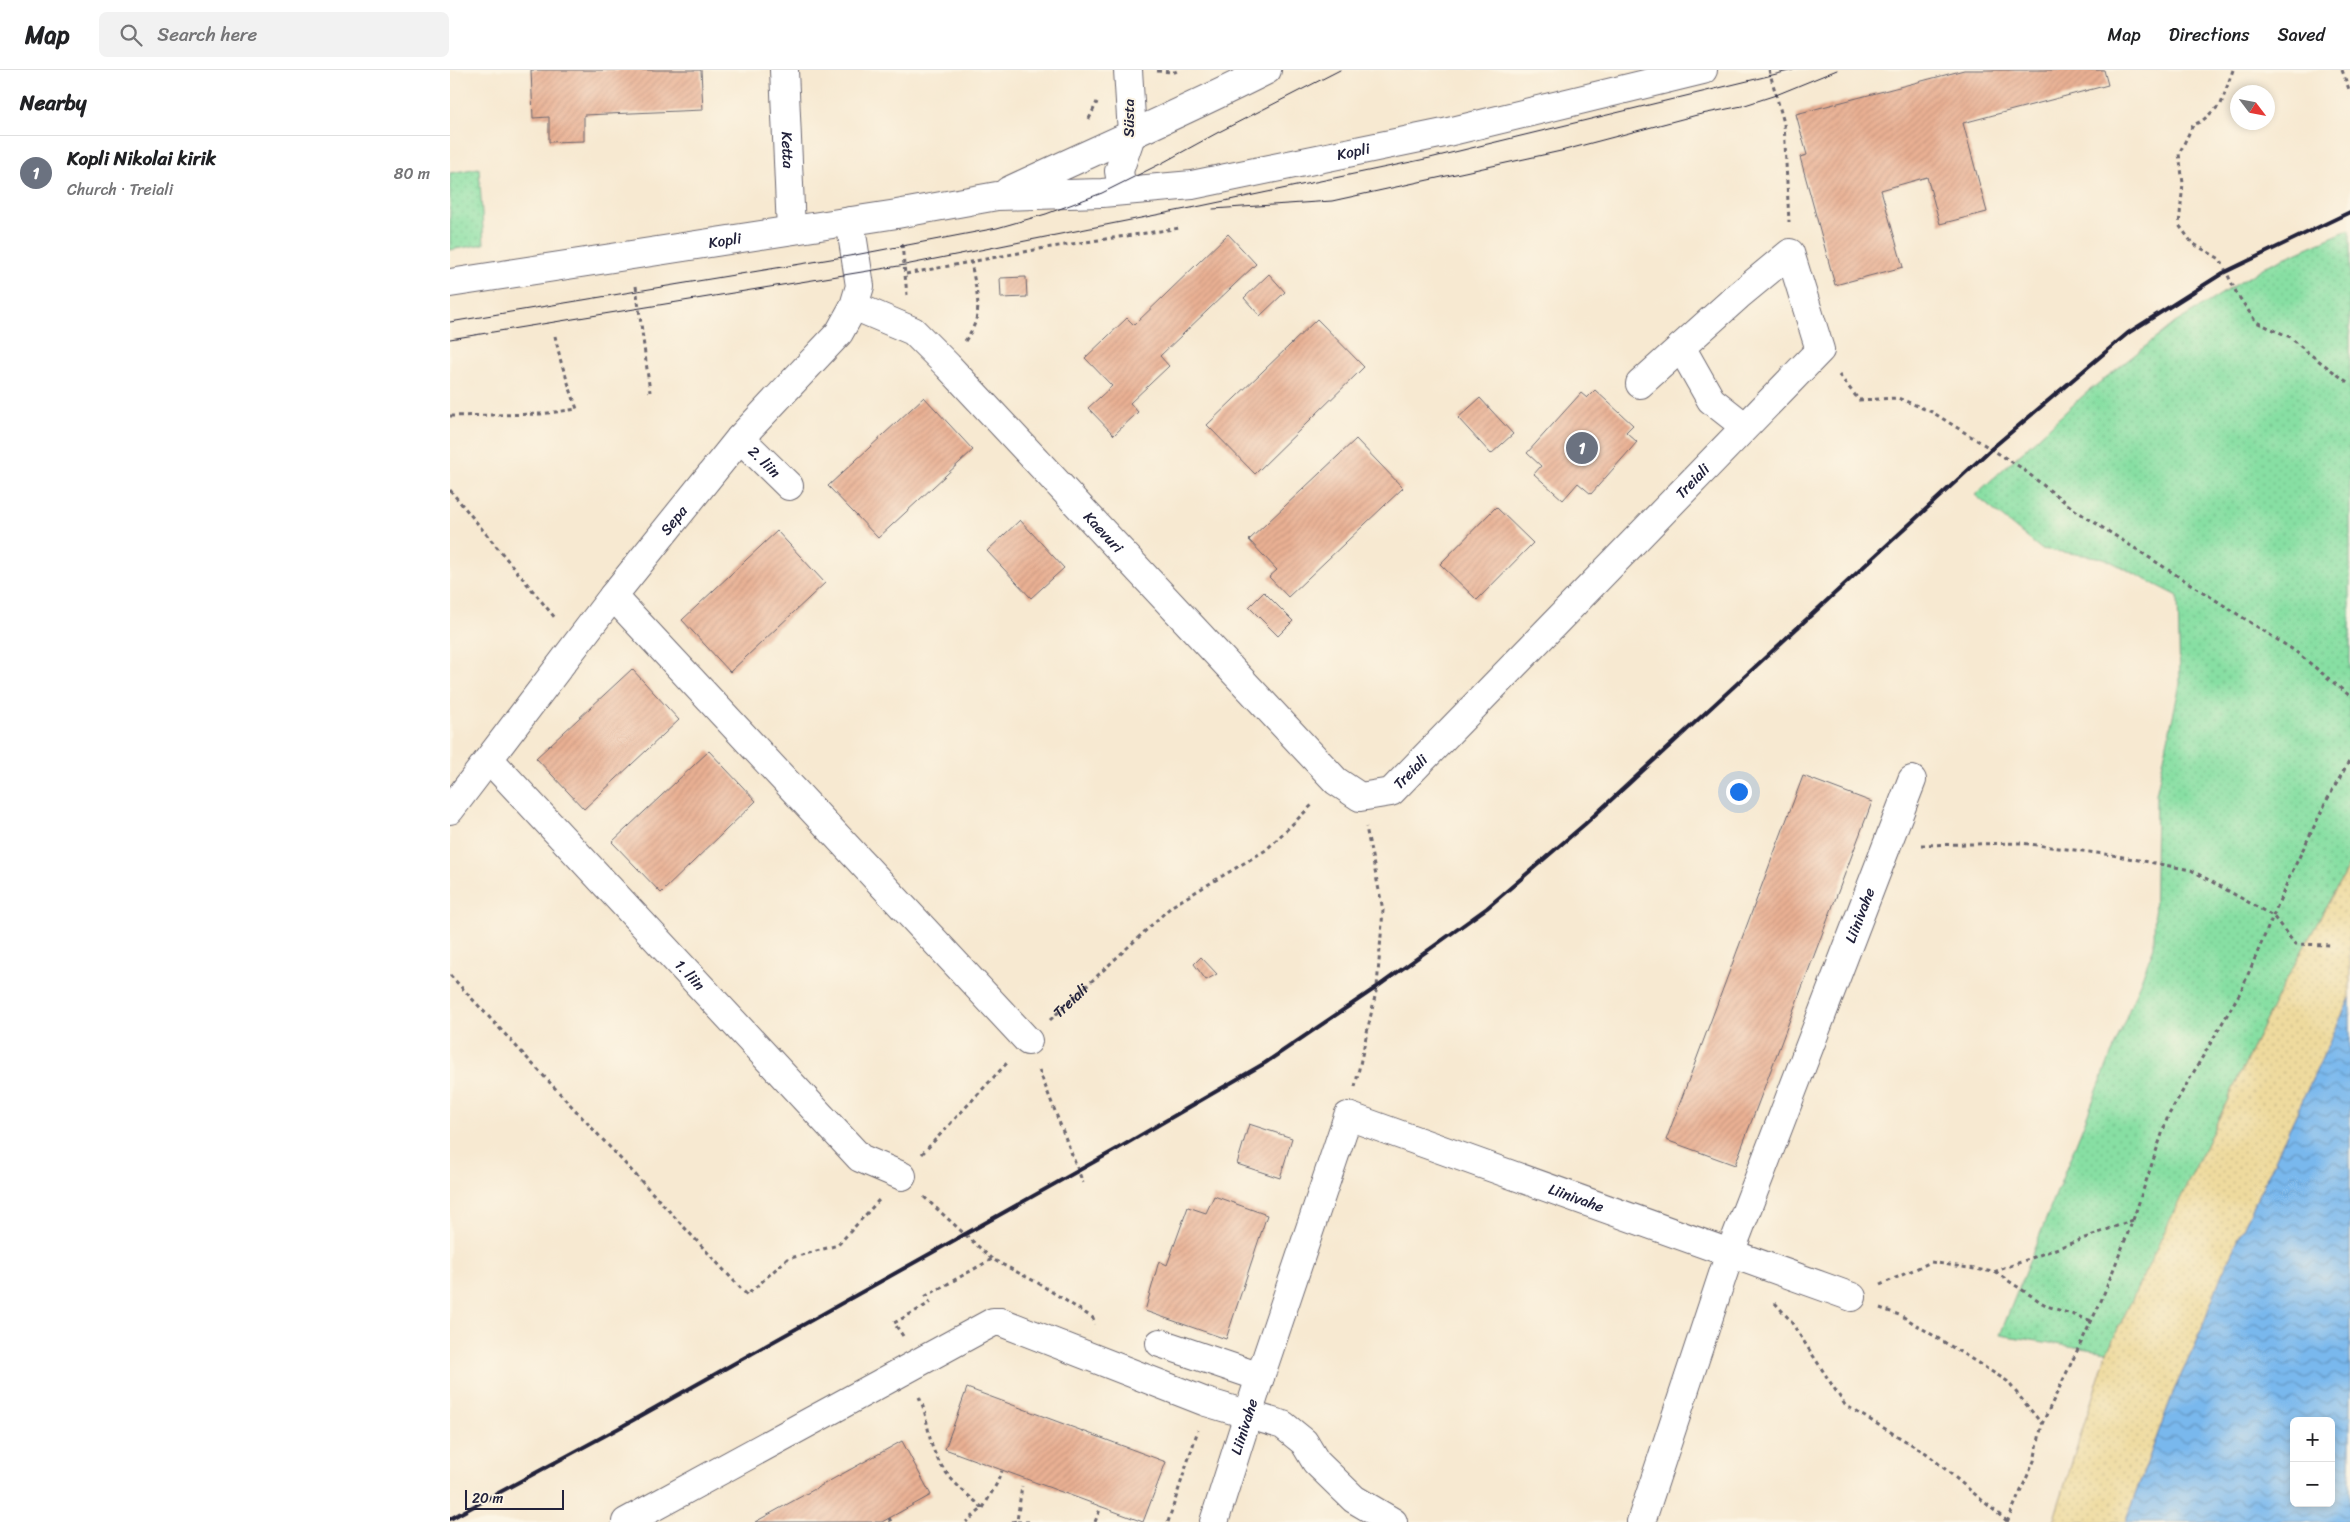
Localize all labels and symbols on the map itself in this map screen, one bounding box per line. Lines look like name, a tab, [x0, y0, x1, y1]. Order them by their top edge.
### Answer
north arrow	[2230, 85, 2275, 130]
street label: Süsta	[1116, 98, 1142, 137]
street label: Ketta	[774, 131, 801, 169]
street label: Kopli	[1334, 135, 1373, 168]
street label: Kopli	[706, 225, 744, 256]
pin: 1	[1566, 429, 1598, 467]
street label: 2. liin	[742, 439, 787, 484]
street label: Treiali	[1669, 457, 1717, 505]
street label: Sepa	[653, 499, 694, 541]
street label: Kaevuri	[1077, 505, 1130, 560]
street label: Treiali	[1387, 748, 1435, 796]
your location	[1726, 779, 1752, 805]
street label: Liinivahe	[1837, 884, 1882, 947]
street label: 1. liin	[668, 953, 711, 997]
street label: Treiali	[1047, 977, 1095, 1024]
street label: Liinivahe	[1545, 1176, 1608, 1220]
street label: Liinivahe	[1223, 1395, 1265, 1458]
scale bar	[465, 1487, 564, 1510]

